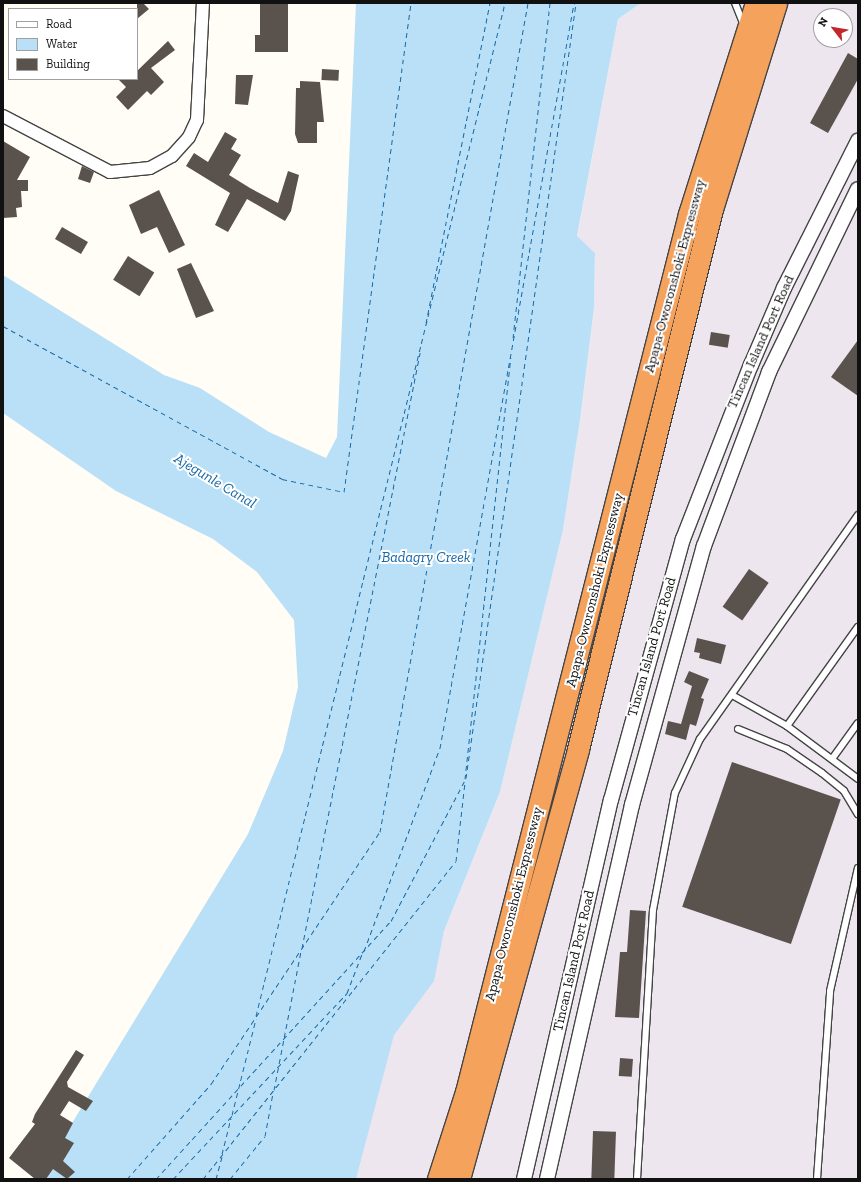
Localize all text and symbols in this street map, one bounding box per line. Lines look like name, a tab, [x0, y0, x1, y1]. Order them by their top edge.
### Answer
legend	[8, 8, 138, 80]
north arrow	[813, 8, 853, 48]
text: N	[815, 15, 831, 29]
text: Road	[46, 17, 72, 31]
text: Water	[46, 37, 78, 51]
text: Building	[46, 57, 90, 71]
street label: Apapa-Oworonshoki Expressway	[641, 178, 709, 374]
street label: Tincan Island Port Road	[724, 273, 798, 411]
water label: Ajegunle Canal	[171, 449, 259, 513]
street label: Apapa-Oworonshoki Expressway	[563, 491, 627, 689]
water label: Badagry Creek	[381, 549, 471, 567]
street label: Tincan Island Port Road	[624, 575, 680, 719]
street label: Apapa-Oworonshoki Expressway	[482, 805, 546, 1003]
street label: Tincan Island Port Road	[550, 889, 598, 1033]

